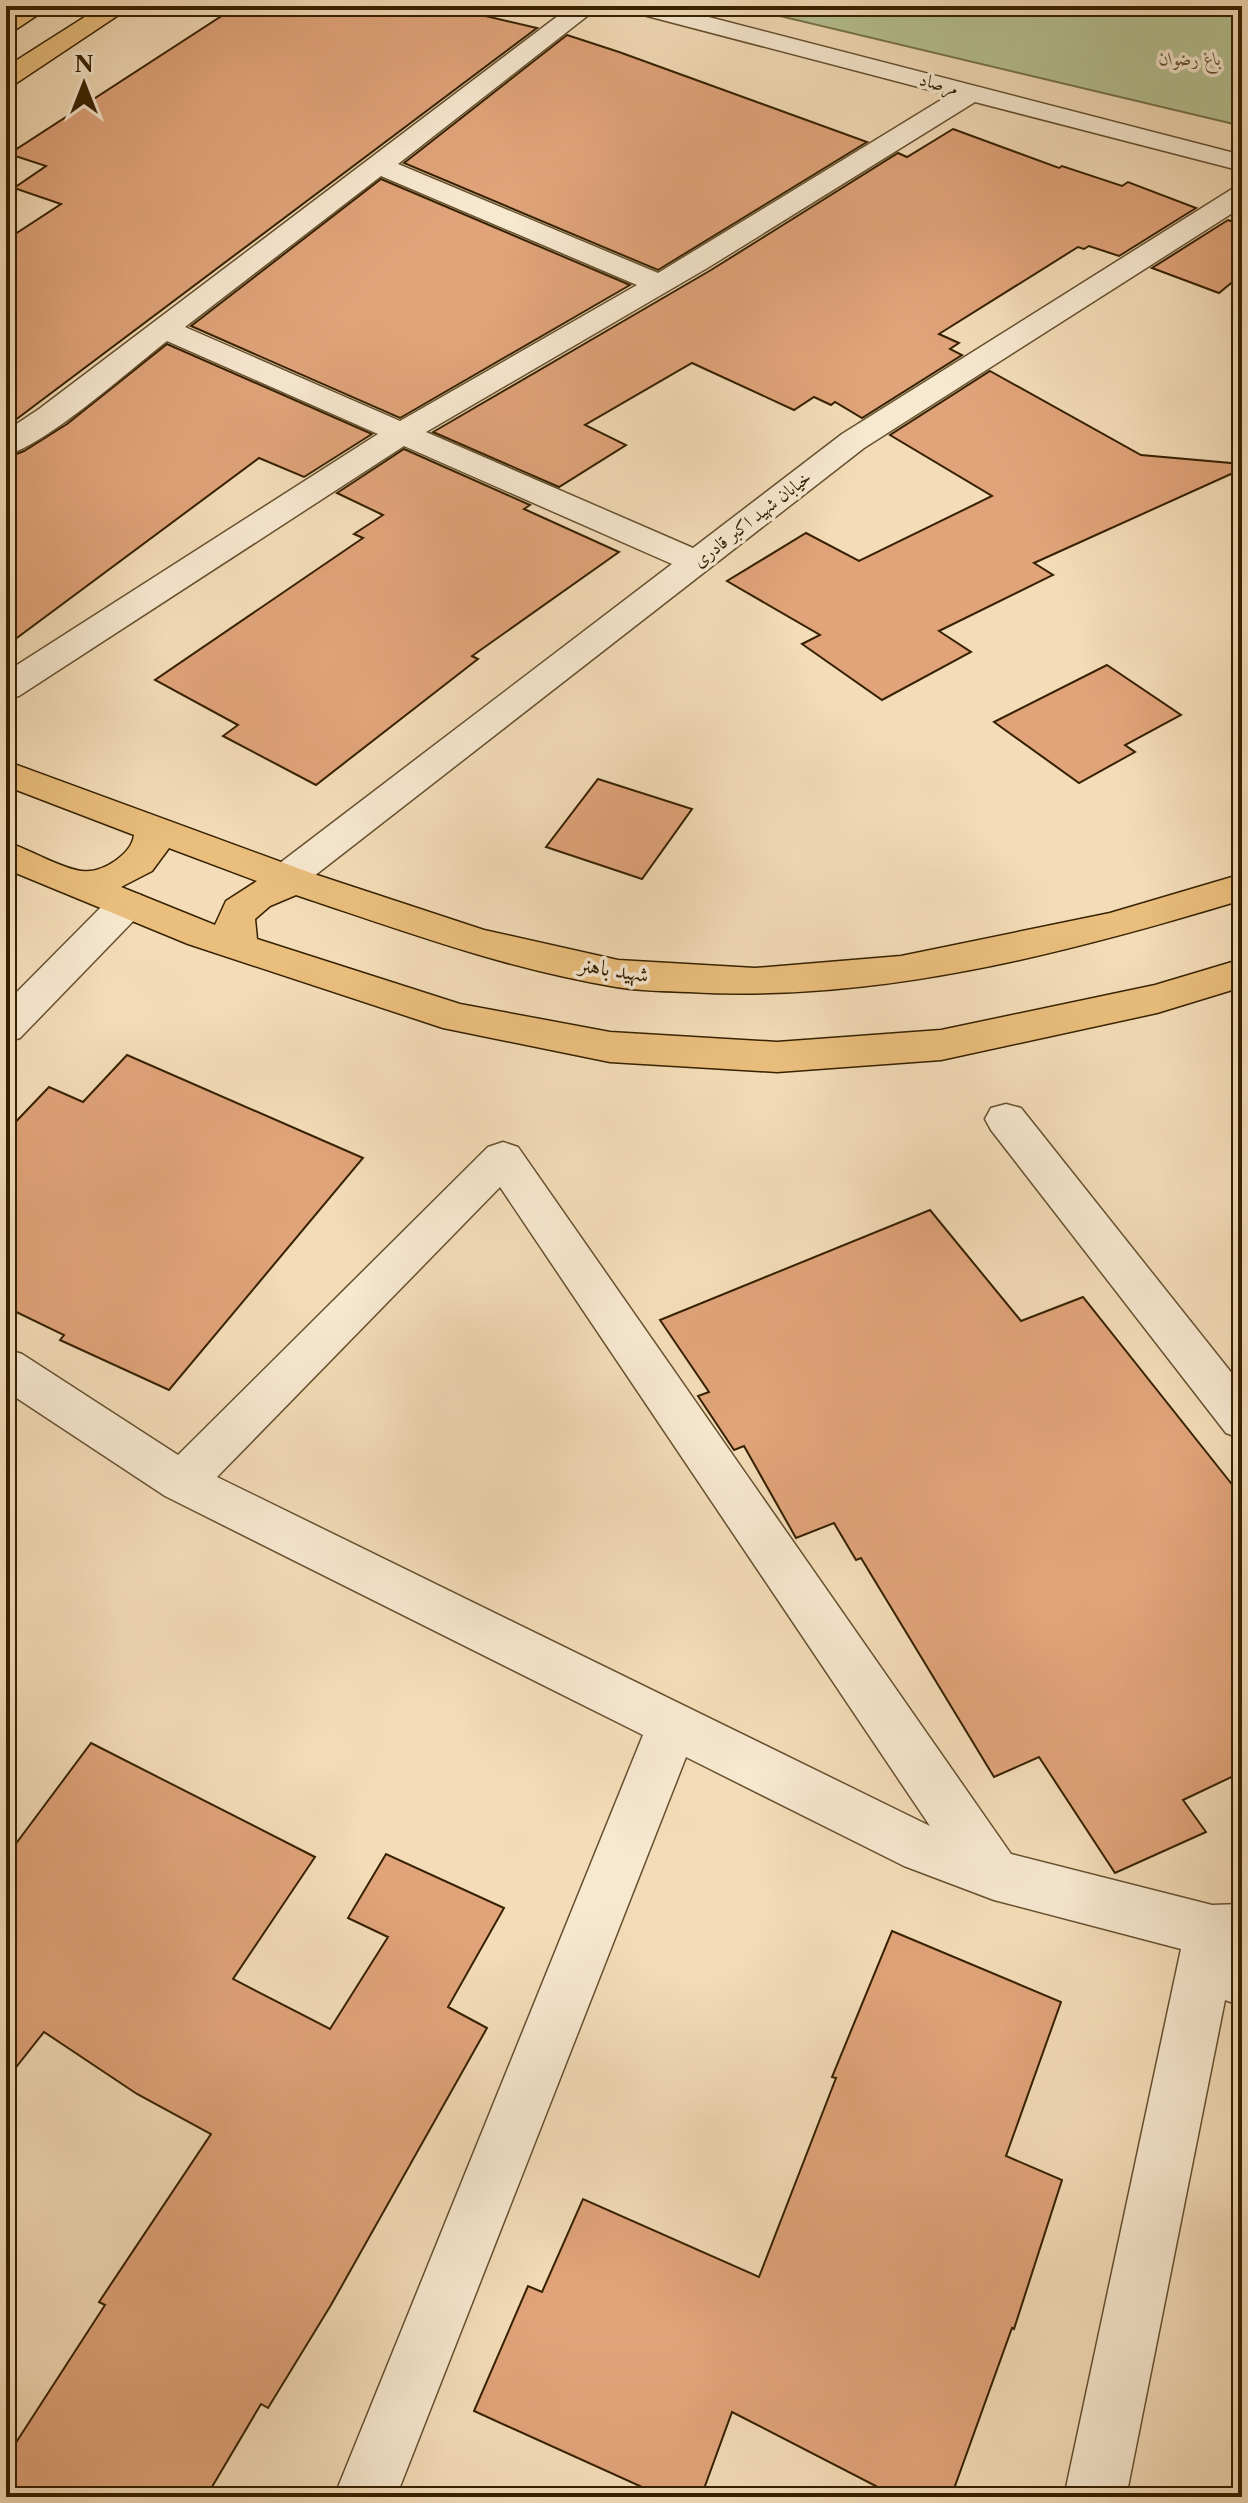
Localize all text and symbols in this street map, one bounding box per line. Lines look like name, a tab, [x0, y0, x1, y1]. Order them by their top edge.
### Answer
north arrow	[44, 44, 124, 124]
park label: باغ رضوان	[1159, 48, 1222, 74]
text: N	[74, 51, 94, 78]
street label: مرصاد	[917, 68, 961, 102]
street label: خیابان شهید اکبر قادری	[688, 466, 816, 573]
street label: شهید باهنر	[575, 950, 651, 989]

